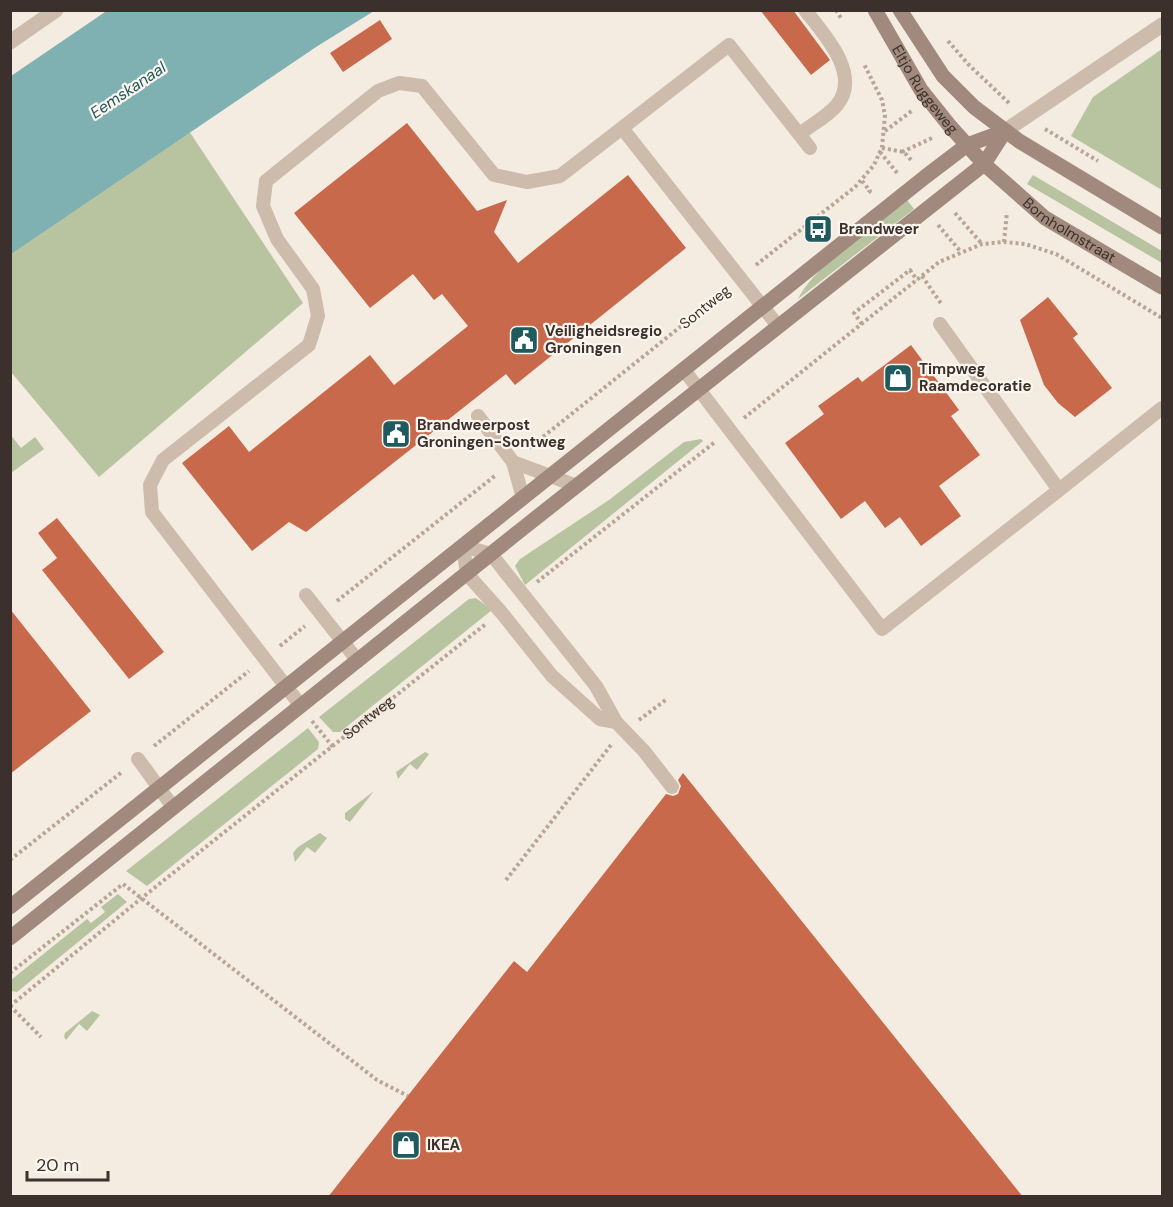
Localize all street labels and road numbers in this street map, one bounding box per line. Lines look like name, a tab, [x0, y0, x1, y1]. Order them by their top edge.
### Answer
street label: Eltjo Ruggeweg	[887, 41, 963, 139]
street label: Bornholmstraat	[1019, 193, 1120, 268]
street label: Sontweg	[675, 280, 735, 334]
street label: Sontweg	[339, 691, 398, 744]

